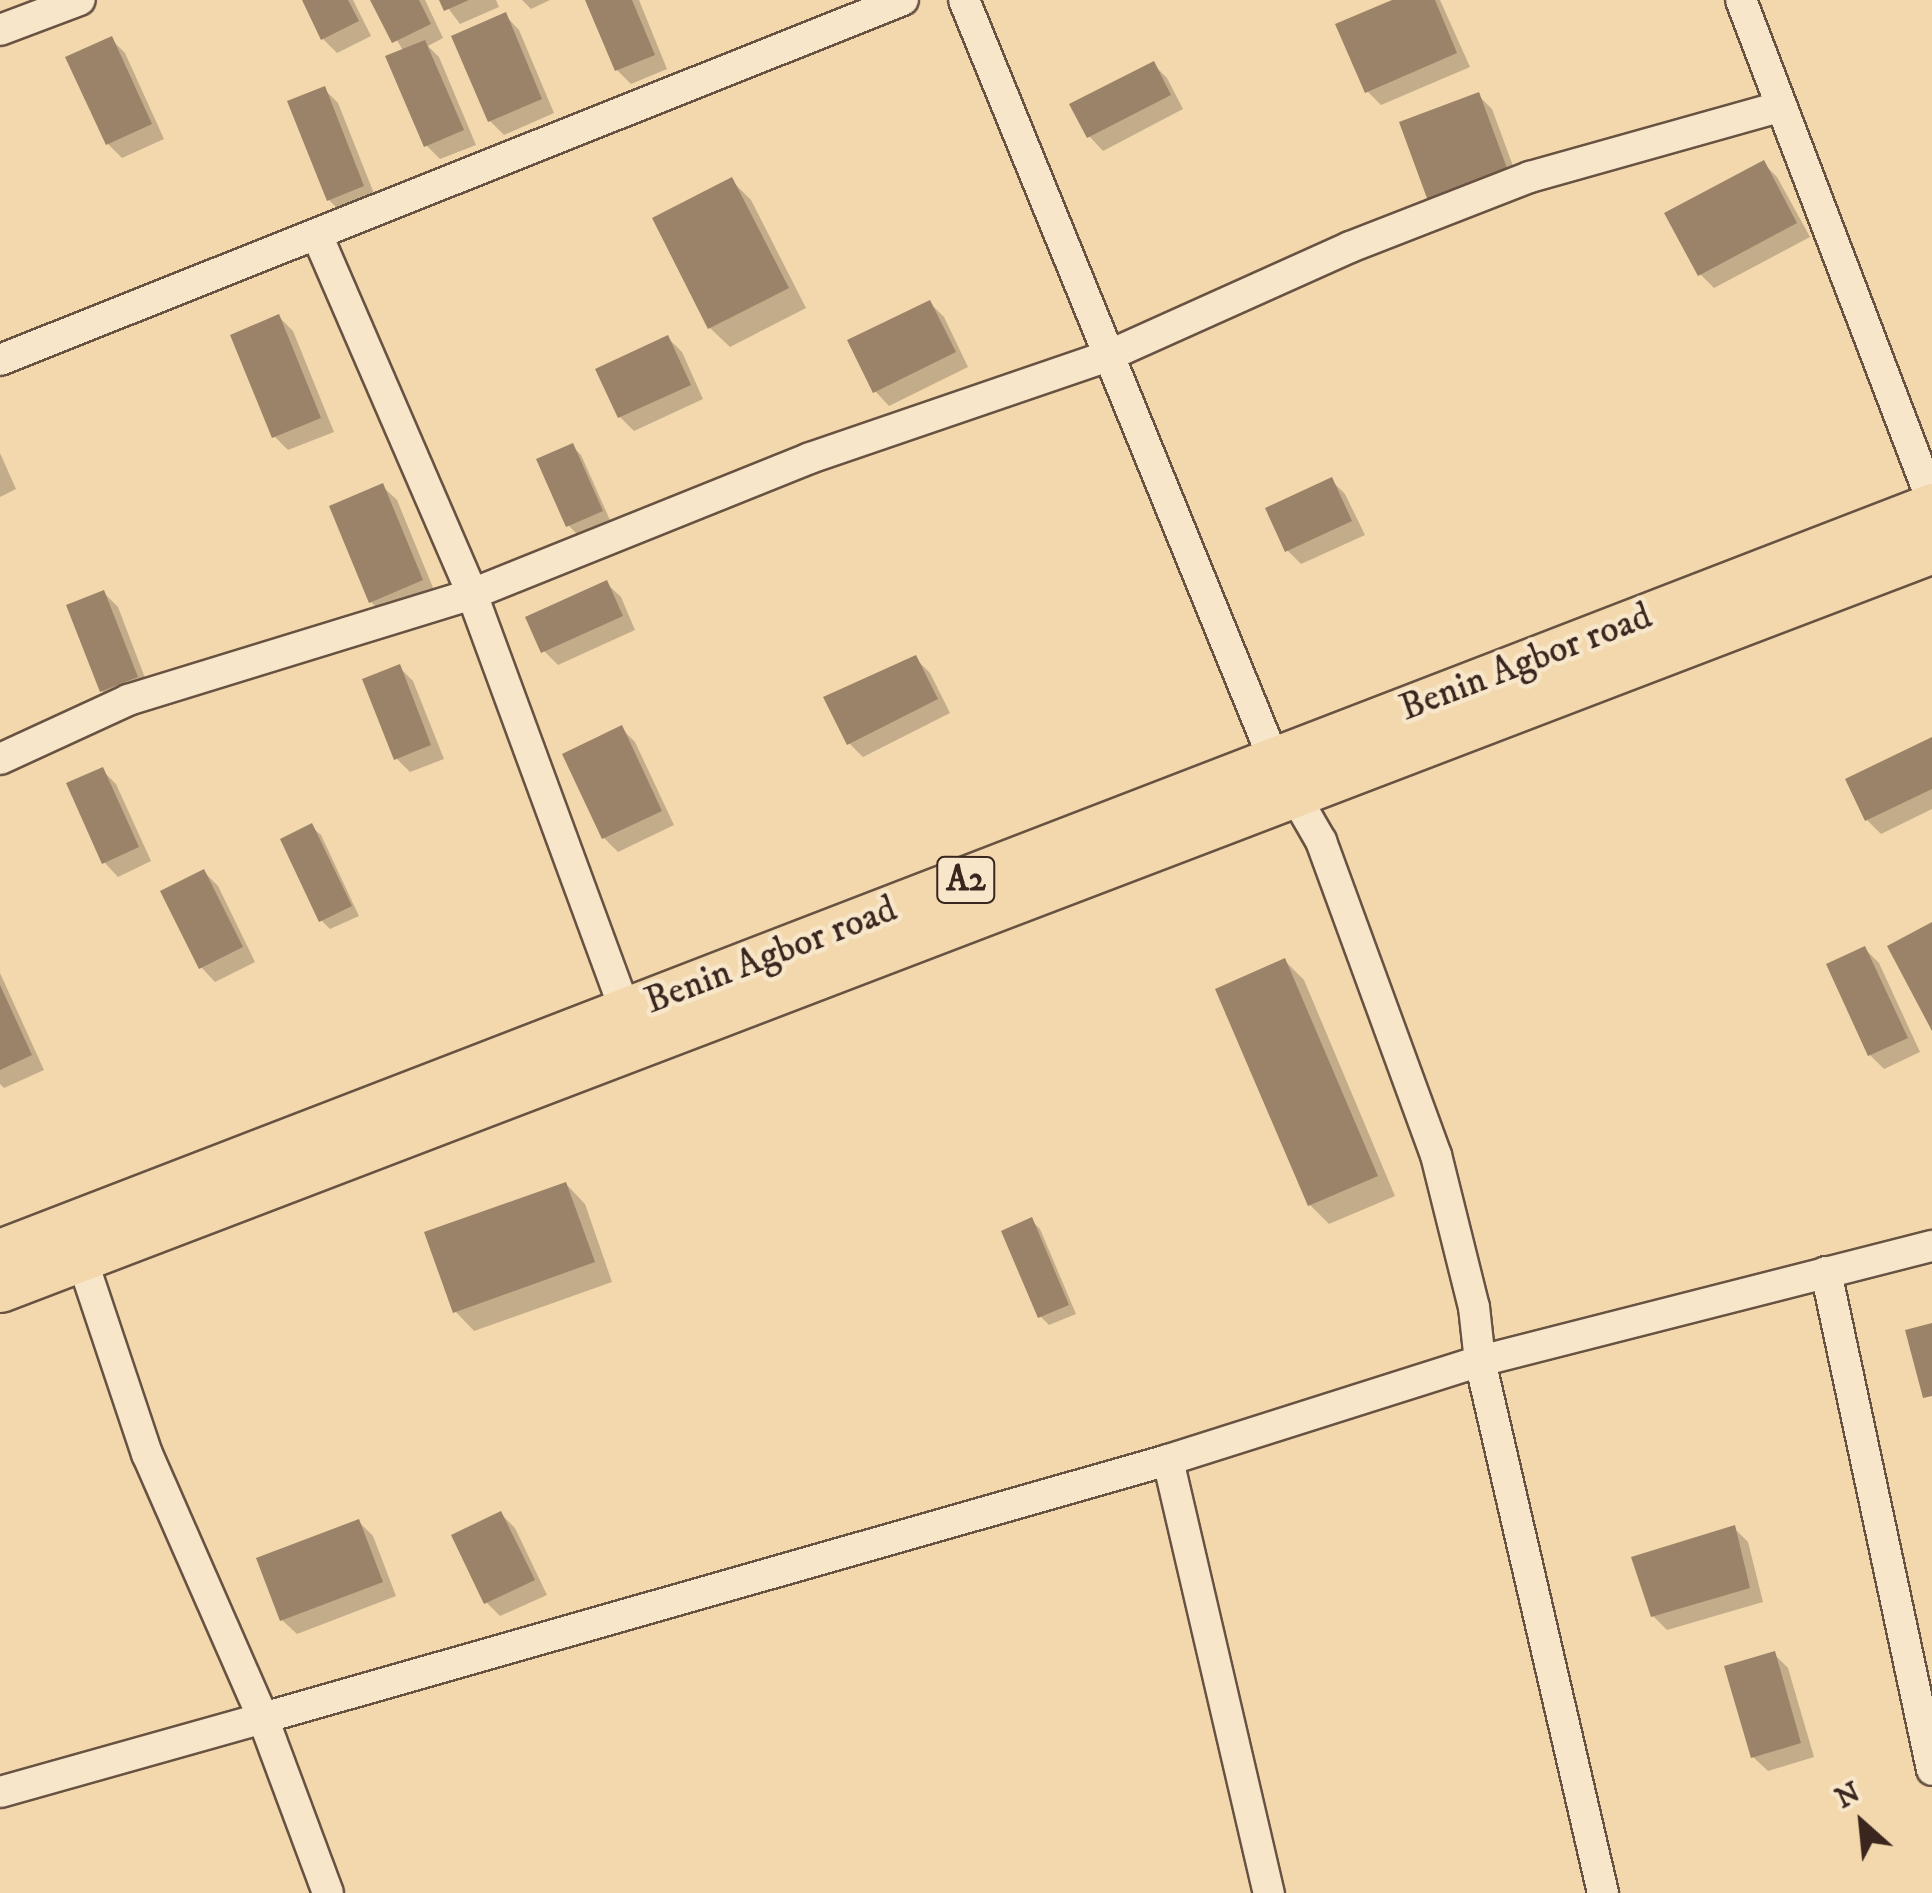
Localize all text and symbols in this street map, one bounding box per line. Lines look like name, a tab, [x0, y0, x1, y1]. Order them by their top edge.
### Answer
street label: Benin Agbor road	[1394, 594, 1658, 732]
road number: A2	[936, 850, 996, 910]
street label: Benin Agbor road	[639, 887, 903, 1025]
north arrow	[1812, 1773, 1912, 1873]
text: N	[1830, 1775, 1866, 1817]

